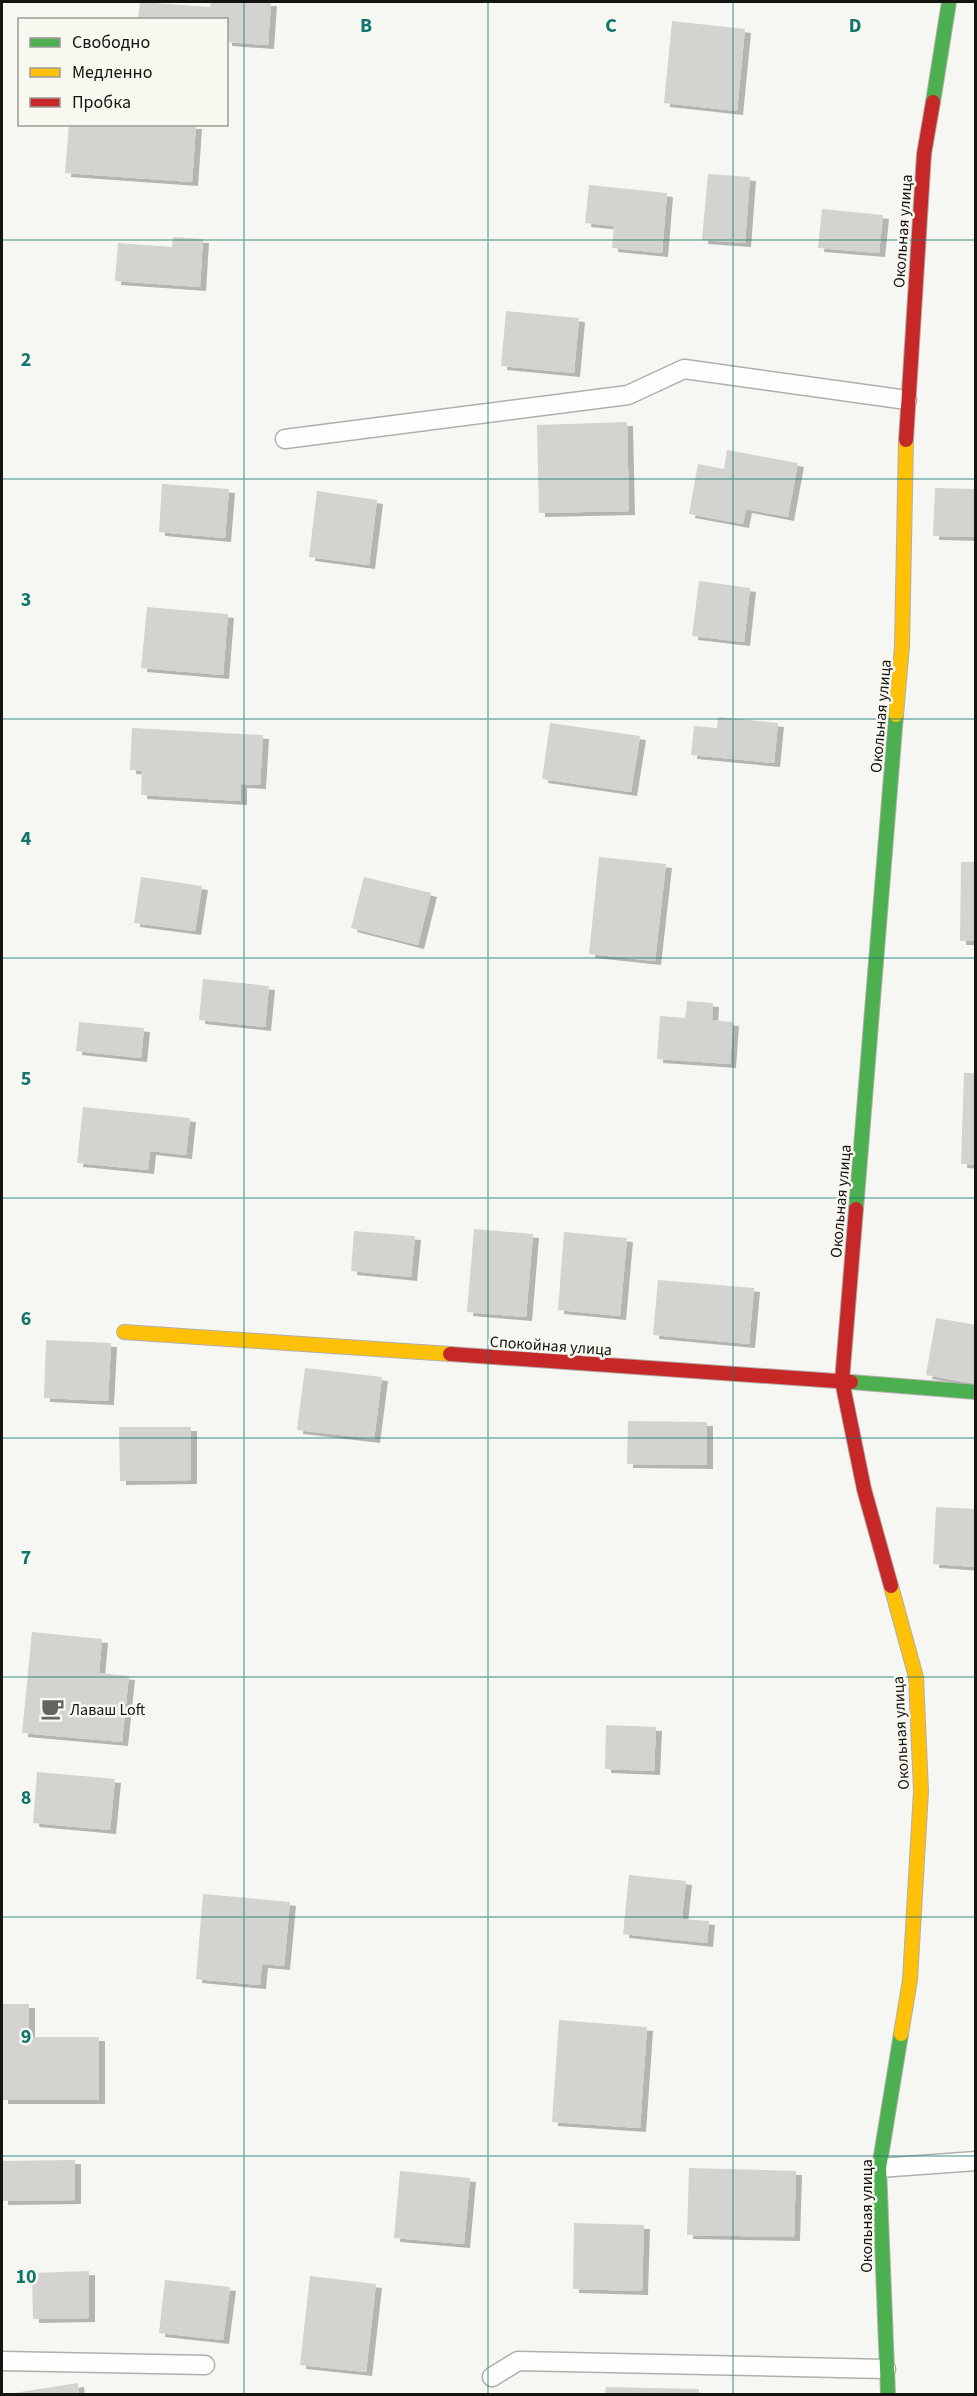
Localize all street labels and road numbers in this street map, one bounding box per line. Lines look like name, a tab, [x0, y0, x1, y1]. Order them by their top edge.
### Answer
street label: Окольная улица	[888, 174, 918, 289]
street label: Окольная улица	[865, 658, 897, 774]
street label: Окольная улица	[825, 1143, 857, 1259]
street label: Спокойная улица	[489, 1331, 613, 1361]
street label: Окольная улица	[887, 1676, 915, 1790]
street label: Окольная улица	[856, 2159, 878, 2273]

